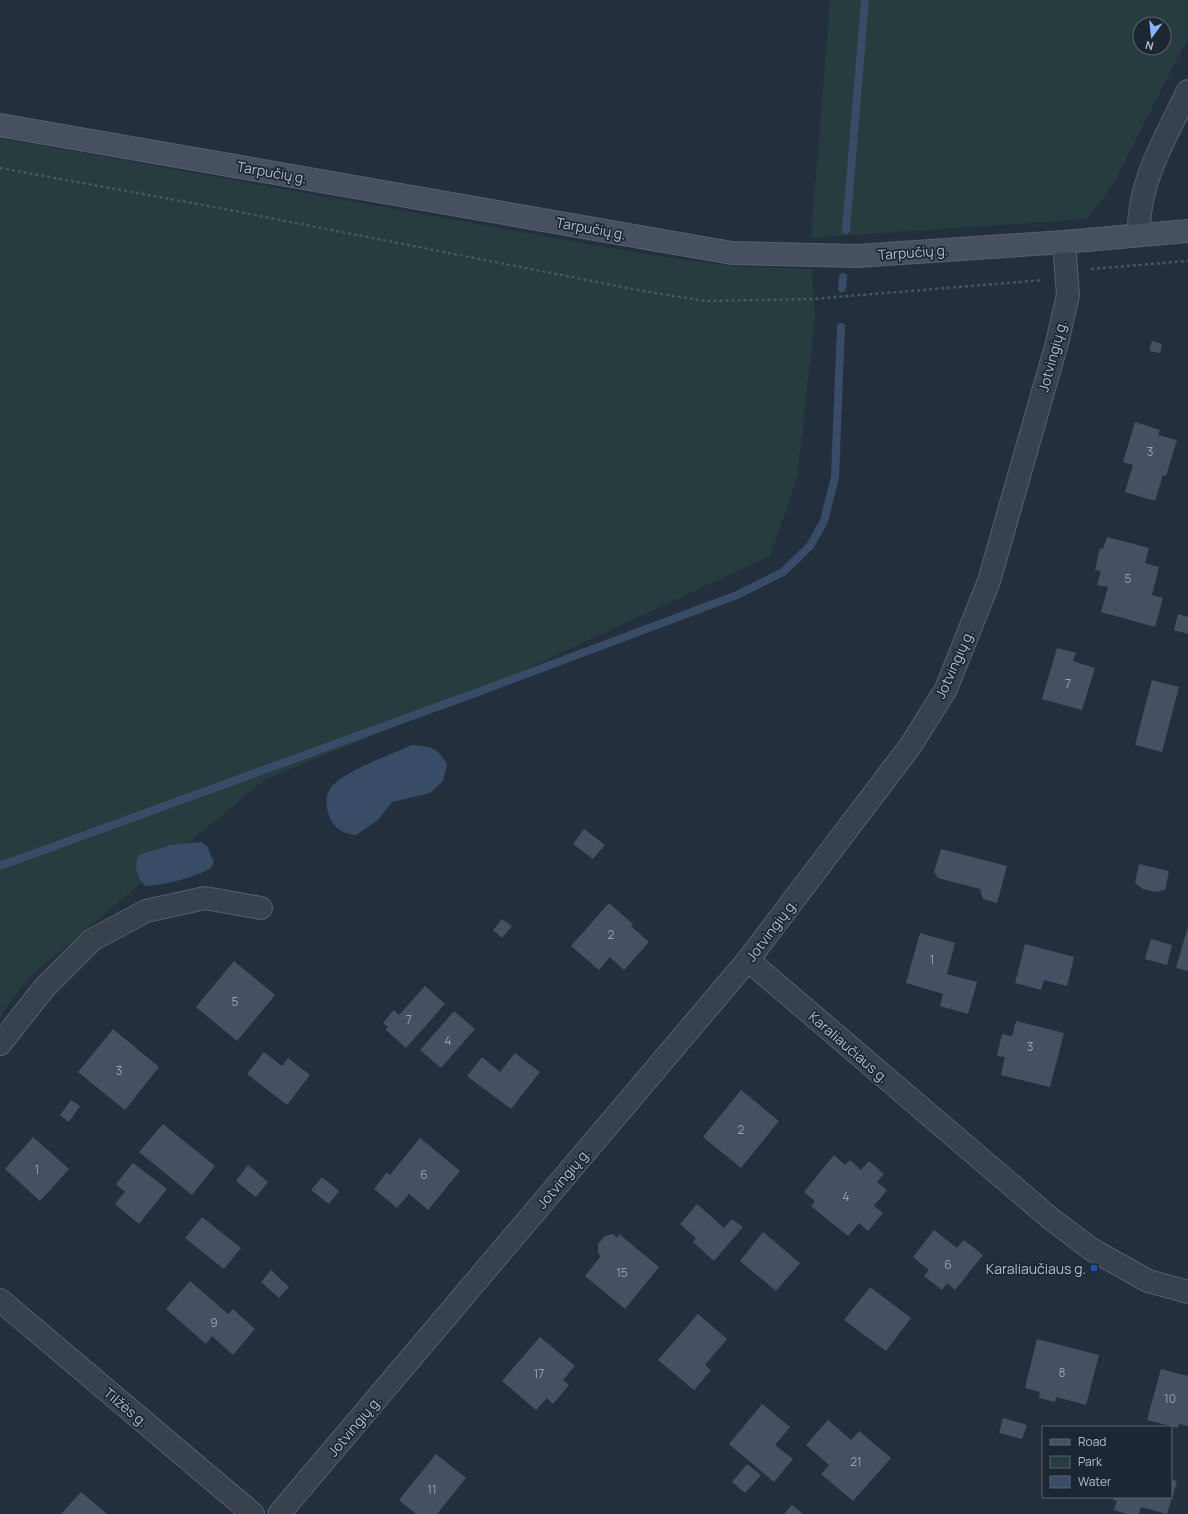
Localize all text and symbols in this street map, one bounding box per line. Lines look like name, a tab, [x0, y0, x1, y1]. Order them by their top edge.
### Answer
north arrow	[1132, 16, 1172, 56]
text: N	[1143, 38, 1155, 54]
street label: Tarpučių g.	[236, 157, 308, 187]
street label: Tarpučių g.	[555, 213, 627, 243]
street label: Tarpučių g.	[877, 240, 949, 264]
street label: Jotvingių g.	[1033, 318, 1071, 394]
house number: 3	[1147, 443, 1153, 460]
house number: 5	[1125, 570, 1132, 587]
street label: Jotvingių g.	[930, 627, 978, 701]
house number: 7	[1065, 675, 1071, 692]
street label: Jotvingių g.	[741, 895, 801, 965]
house number: 2	[608, 926, 615, 943]
house number: 1	[930, 951, 934, 968]
house number: 5	[232, 993, 239, 1010]
street label: Karaliaučiaus g.	[805, 1007, 893, 1087]
house number: 7	[406, 1011, 412, 1028]
house number: 4	[444, 1032, 452, 1049]
house number: 3	[1027, 1038, 1033, 1055]
house number: 3	[116, 1062, 122, 1079]
house number: 2	[738, 1121, 745, 1138]
street label: Jotvingių g.	[532, 1144, 594, 1212]
house number: 1	[35, 1161, 39, 1178]
house number: 6	[420, 1166, 428, 1183]
house number: 4	[842, 1188, 850, 1205]
house number: 6	[944, 1256, 952, 1273]
place label: Karaliaučiaus g.	[986, 1259, 1086, 1278]
marker: Karaliaučiaus g.	[1089, 1263, 1099, 1273]
house number: 15	[616, 1264, 628, 1281]
house number: 9	[210, 1314, 218, 1331]
house number: 8	[1059, 1364, 1066, 1381]
house number: 17	[534, 1365, 544, 1382]
street label: Tilžės g.	[100, 1383, 152, 1431]
house number: 10	[1164, 1390, 1176, 1407]
street label: Jotvingių g.	[323, 1392, 385, 1460]
legend	[1042, 1426, 1172, 1498]
text: Road	[1078, 1433, 1106, 1450]
house number: 21	[850, 1453, 862, 1470]
text: Park	[1078, 1453, 1103, 1470]
text: Water	[1078, 1473, 1112, 1490]
house number: 11	[427, 1481, 437, 1498]

